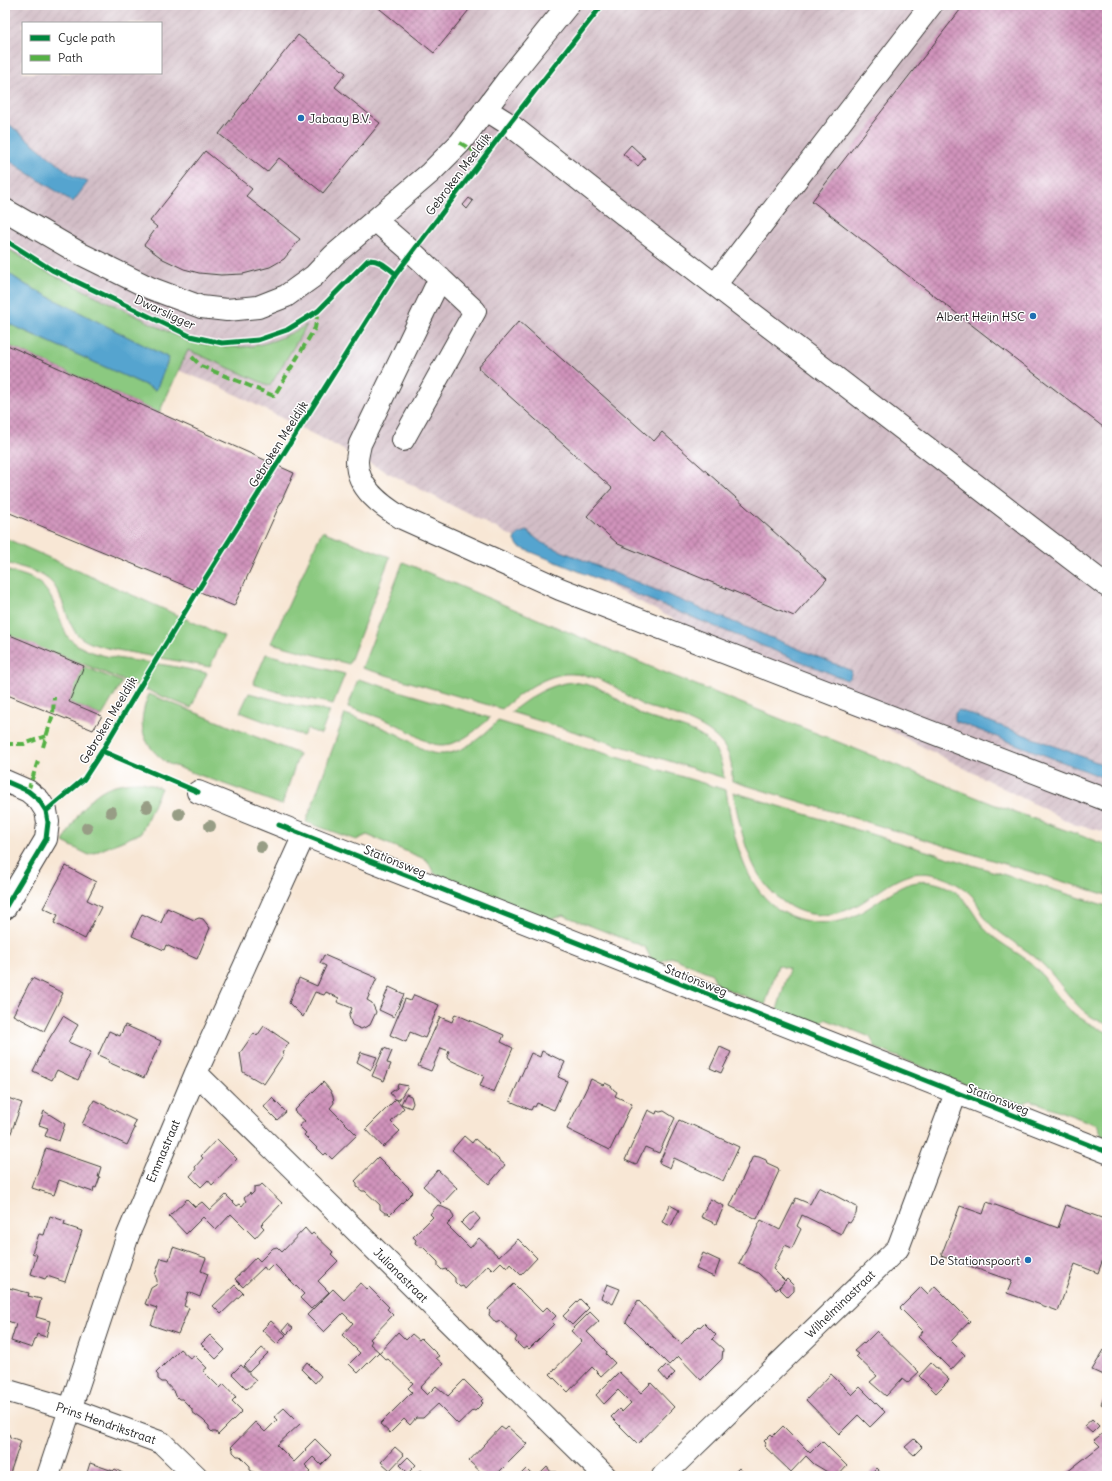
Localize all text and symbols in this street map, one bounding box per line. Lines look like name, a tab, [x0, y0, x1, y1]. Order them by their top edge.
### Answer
legend	[22, 22, 162, 74]
text: Cycle path	[58, 30, 115, 45]
text: Path	[58, 50, 83, 65]
place label: Jabaay B.V.	[309, 111, 371, 126]
marker: Jabaay B.V.	[296, 113, 306, 123]
street label: Gebroken Meeldijk	[422, 130, 494, 218]
street label: Dwarsligger	[132, 291, 198, 333]
place label: Albert Heijn HSC	[936, 309, 1025, 324]
marker: Albert Heijn HSC	[1028, 311, 1038, 321]
street label: Gebroken Meeldijk	[245, 398, 311, 490]
street label: Gebroken Meeldijk	[76, 674, 140, 766]
street label: Stationsweg	[362, 842, 428, 880]
street label: Stationsweg	[663, 961, 729, 999]
street label: Stationsweg	[965, 1080, 1031, 1118]
street label: Emmastraat	[143, 1117, 183, 1185]
street label: Julianastraat	[371, 1245, 431, 1305]
place label: De Stationspoort	[930, 1253, 1020, 1268]
marker: De Stationspoort	[1023, 1255, 1033, 1265]
street label: Wilhelminastraat	[802, 1267, 878, 1341]
street label: Prins Hendrikstraat	[54, 1399, 158, 1447]

